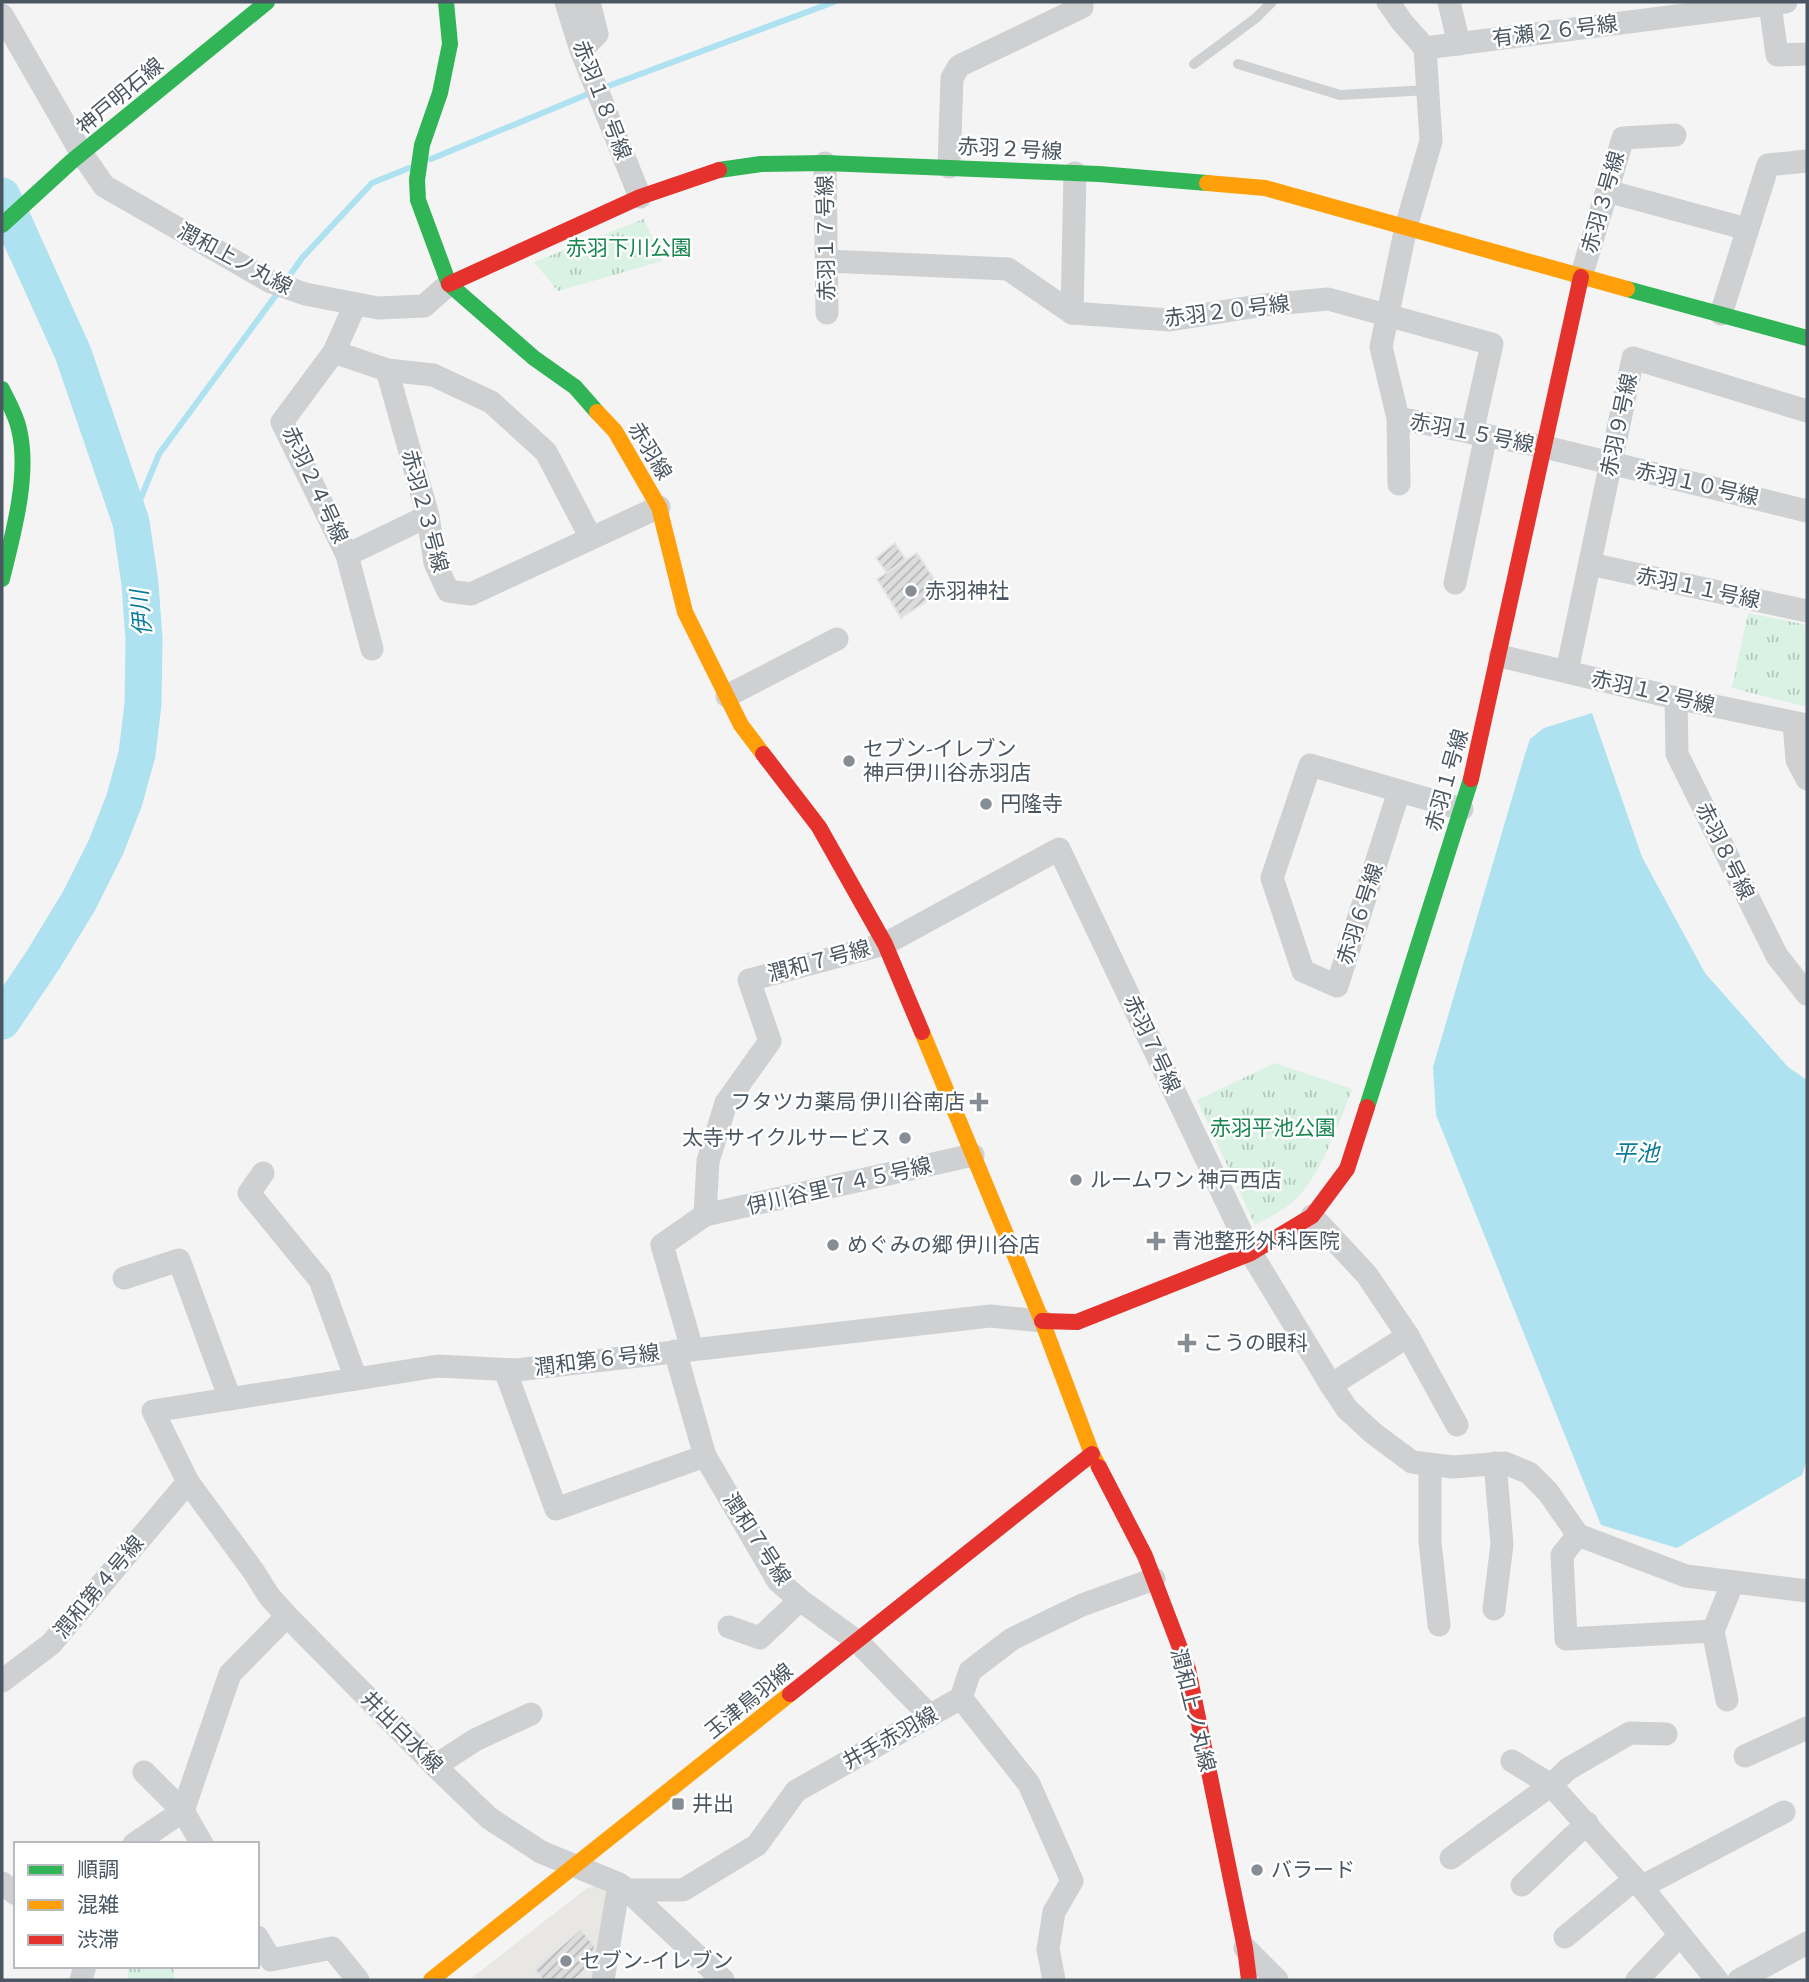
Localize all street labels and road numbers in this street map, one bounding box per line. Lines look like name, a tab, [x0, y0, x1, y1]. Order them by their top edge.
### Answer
street label: 有瀬２６号線	[1491, 12, 1619, 50]
street label: 赤羽１８号線	[569, 37, 635, 163]
street label: 神戸明石線	[73, 54, 167, 138]
street label: 赤羽２号線	[957, 135, 1063, 163]
street label: 赤羽３号線	[1578, 149, 1628, 255]
street label: 赤羽１７号線	[814, 175, 838, 301]
street label: 潤和上ノ丸線	[174, 220, 296, 298]
street label: 赤羽２０号線	[1163, 292, 1291, 330]
street label: 赤羽９号線	[1597, 371, 1641, 479]
street label: 赤羽１５号線	[1408, 410, 1536, 456]
street label: 赤羽線	[624, 418, 676, 484]
street label: 赤羽２４号線	[278, 423, 352, 547]
street label: 赤羽２３号線	[398, 447, 452, 575]
street label: 赤羽１０号線	[1633, 459, 1761, 509]
street label: 赤羽１１号線	[1634, 564, 1762, 612]
street label: 赤羽１２号線	[1589, 667, 1717, 717]
street label: 赤羽１号線	[1422, 727, 1472, 833]
street label: 赤羽８号線	[1692, 799, 1758, 903]
street label: 赤羽６号線	[1333, 861, 1387, 967]
street label: 潤和７号線	[765, 937, 873, 985]
street label: 赤羽７号線	[1120, 992, 1184, 1096]
street label: 伊川谷里７４５号線	[744, 1154, 934, 1218]
street label: 潤和第６号線	[533, 1341, 661, 1379]
street label: 潤和７号線	[719, 1489, 795, 1589]
street label: 潤和第４号線	[50, 1532, 148, 1642]
street label: 潤和上ノ丸線	[1167, 1646, 1219, 1774]
street label: 玉津鳥羽線	[701, 1659, 797, 1743]
street label: 井出白水線	[357, 1687, 447, 1777]
street label: 井手赤羽線	[839, 1703, 941, 1773]

